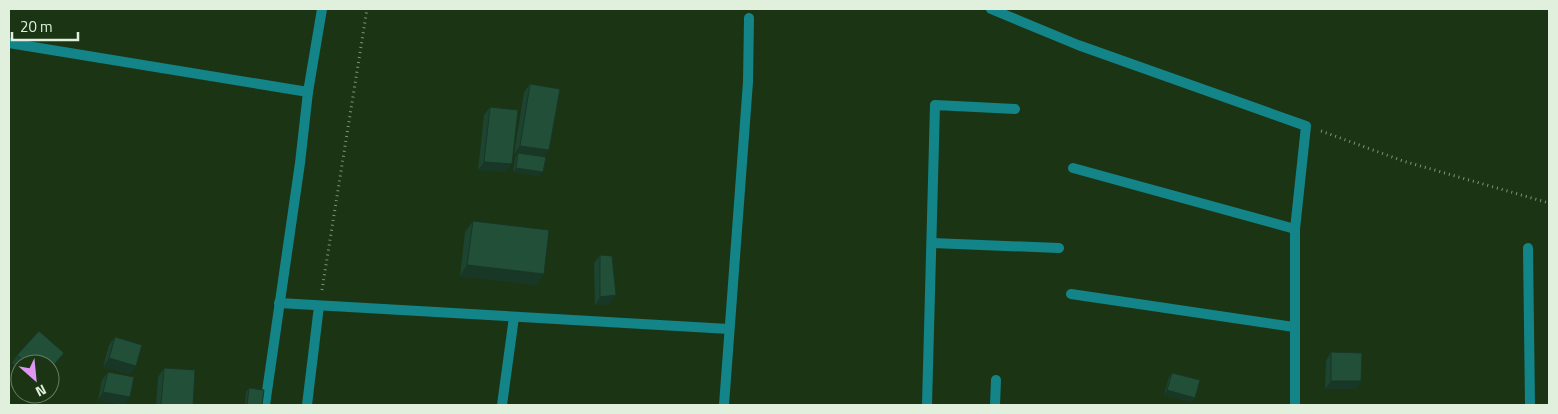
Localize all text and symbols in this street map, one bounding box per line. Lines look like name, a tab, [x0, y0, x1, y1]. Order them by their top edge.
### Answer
scale bar	[12, 10, 79, 42]
text: 20 m	[20, 15, 53, 38]
north arrow	[10, 354, 60, 404]
text: N	[32, 379, 50, 403]

